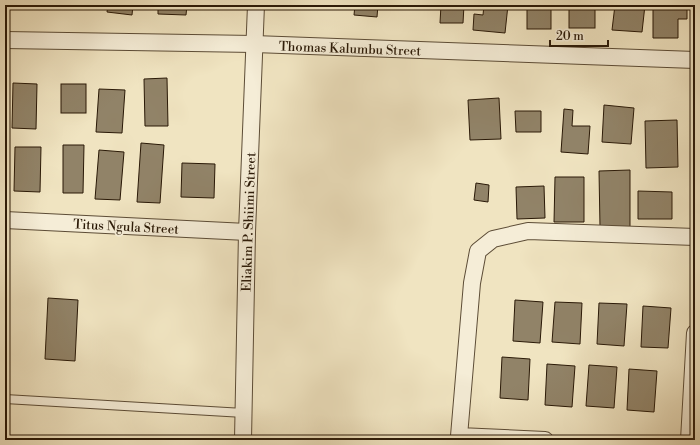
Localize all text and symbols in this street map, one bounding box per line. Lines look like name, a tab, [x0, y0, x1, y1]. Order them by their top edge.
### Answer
scale bar	[550, 22, 608, 48]
text: 20 m	[556, 29, 584, 44]
street label: Thomas Kalumbu Street	[279, 39, 422, 59]
street label: Eliakim P. Shiimi Street	[239, 152, 259, 292]
street label: Titus Ngula Street	[73, 216, 180, 238]

